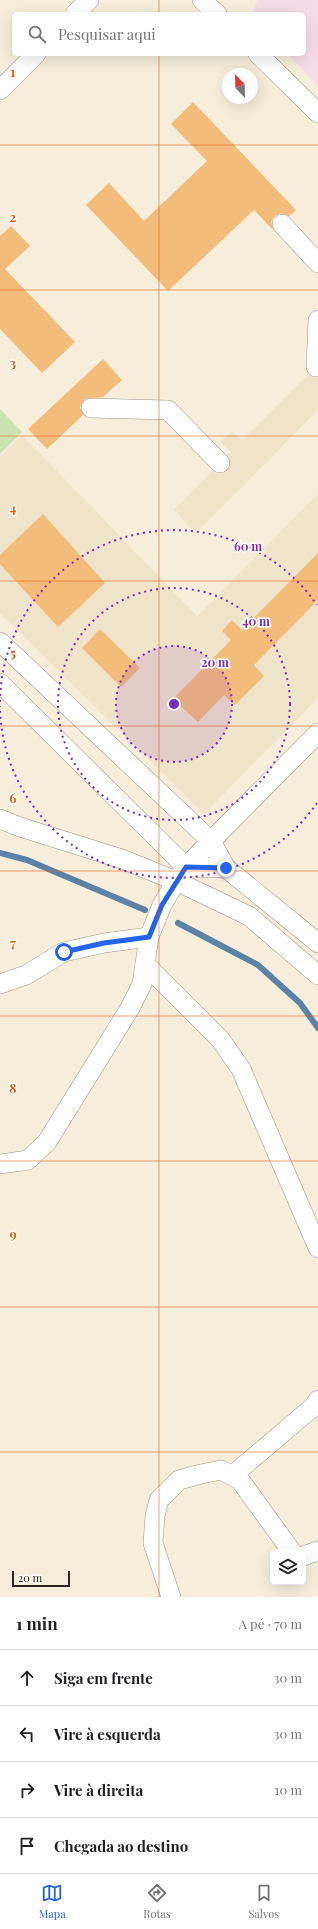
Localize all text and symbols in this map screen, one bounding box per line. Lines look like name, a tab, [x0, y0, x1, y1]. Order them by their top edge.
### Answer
search box	[12, 12, 306, 56]
icon: search	[26, 23, 48, 45]
text: Pesquisar aqui	[58, 24, 156, 44]
text: 1	[11, 63, 16, 80]
north arrow	[222, 68, 258, 104]
text: 2	[10, 208, 17, 225]
text: 3	[10, 354, 16, 371]
text: 4	[10, 499, 17, 516]
text: 60 m	[234, 538, 262, 554]
text: 40 m	[242, 613, 270, 629]
text: 5	[10, 644, 16, 661]
text: 20 m	[201, 654, 229, 670]
centre of rings	[167, 697, 181, 711]
text: 6	[9, 789, 17, 806]
route end	[217, 859, 235, 877]
text: 7	[10, 934, 16, 951]
route start	[55, 943, 73, 961]
text: 8	[9, 1079, 17, 1096]
text: 9	[9, 1225, 17, 1242]
map controls	[270, 1549, 306, 1585]
button: layers	[270, 1549, 306, 1585]
scale bar	[12, 1569, 70, 1588]
text: 20 m	[18, 1570, 42, 1585]
text: 1 min	[16, 1612, 58, 1634]
text: A pé · 70 m	[239, 1615, 302, 1632]
icon: ahead	[16, 1667, 38, 1689]
text: Siga em frente	[54, 1668, 153, 1688]
text: 30 m	[274, 1669, 302, 1686]
icon: left	[16, 1723, 38, 1745]
text: Vire à esquerda	[54, 1724, 161, 1744]
text: 30 m	[274, 1725, 302, 1742]
icon: right	[16, 1779, 38, 1801]
text: Vire à direita	[54, 1780, 143, 1800]
text: 10 m	[275, 1781, 302, 1798]
icon: arrive	[16, 1835, 38, 1857]
text: Chegada ao destino	[54, 1836, 188, 1856]
tab: Mapa	[39, 1882, 66, 1921]
tab: Rotas	[143, 1882, 171, 1921]
tab: Salvos	[248, 1882, 279, 1921]

